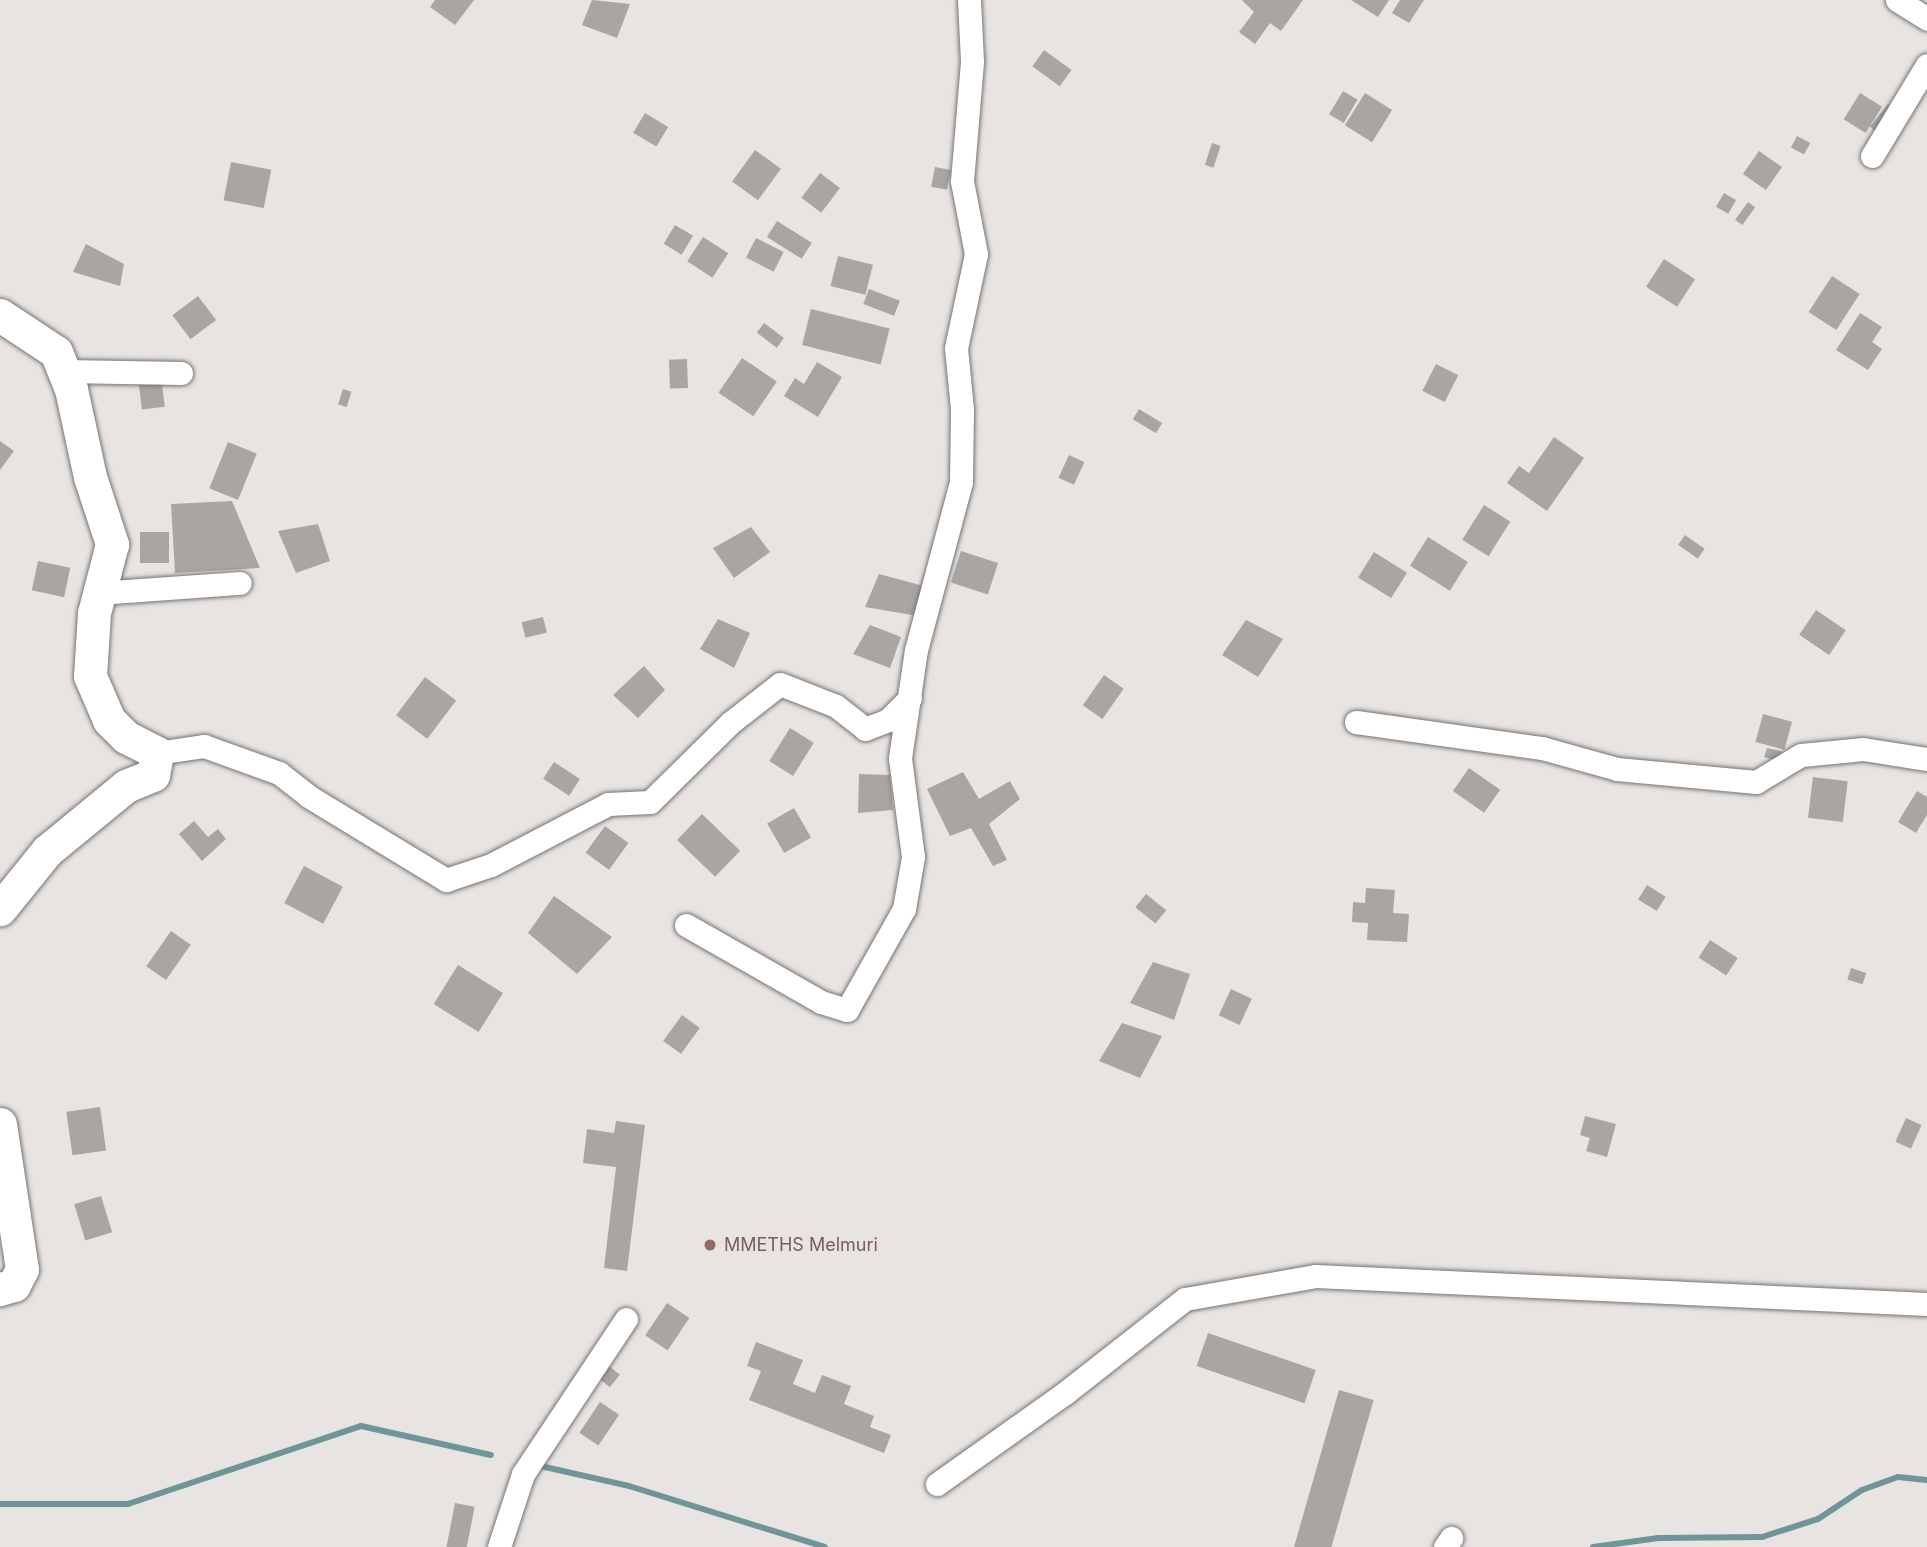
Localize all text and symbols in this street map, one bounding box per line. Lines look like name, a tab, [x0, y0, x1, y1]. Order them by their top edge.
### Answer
place label: MMETHS Melmuri	[724, 1234, 878, 1256]
marker: MMETHS Melmuri	[702, 1237, 718, 1253]

